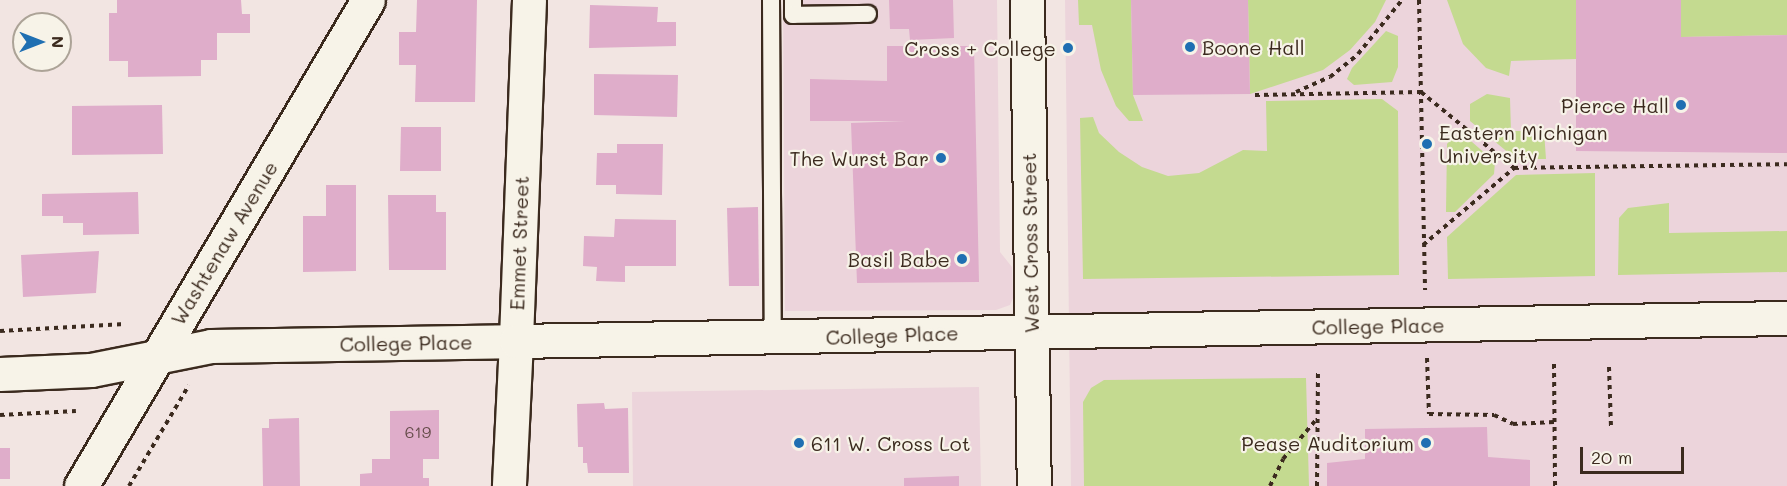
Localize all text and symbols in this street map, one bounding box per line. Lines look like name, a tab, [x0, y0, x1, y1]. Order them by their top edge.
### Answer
north arrow	[12, 12, 72, 72]
place label: Boone Hall	[1202, 35, 1305, 59]
text: N	[48, 36, 69, 48]
place label: Cross + College	[904, 36, 1056, 60]
marker: Boone Hall	[1183, 40, 1197, 54]
marker: Cross + College	[1061, 41, 1075, 55]
place label: Pierce Hall	[1561, 93, 1669, 117]
marker: Pierce Hall	[1674, 98, 1688, 112]
place label: Eastern Michigan University	[1439, 120, 1608, 167]
marker: Eastern Michigan University	[1420, 137, 1434, 151]
place label: The Wurst Bar	[789, 146, 929, 170]
marker: The Wurst Bar	[934, 151, 948, 165]
street label: West Cross Street	[1016, 153, 1044, 333]
street label: Washtenaw Avenue	[166, 157, 282, 329]
street label: Emmet Street	[505, 175, 533, 311]
place label: Basil Babe	[848, 247, 950, 271]
marker: Basil Babe	[955, 252, 969, 266]
street label: College Place	[1311, 313, 1445, 339]
street label: College Place	[825, 321, 959, 349]
street label: College Place	[339, 330, 473, 356]
house number: 619	[405, 422, 431, 442]
place label: 611 W. Cross Lot	[811, 431, 970, 455]
place label: Pease Auditorium	[1241, 431, 1414, 455]
scale bar	[1583, 435, 1686, 473]
marker: 611 W. Cross Lot	[792, 436, 806, 450]
marker: Pease Auditorium	[1419, 436, 1433, 450]
text: 20 m	[1591, 445, 1632, 469]

